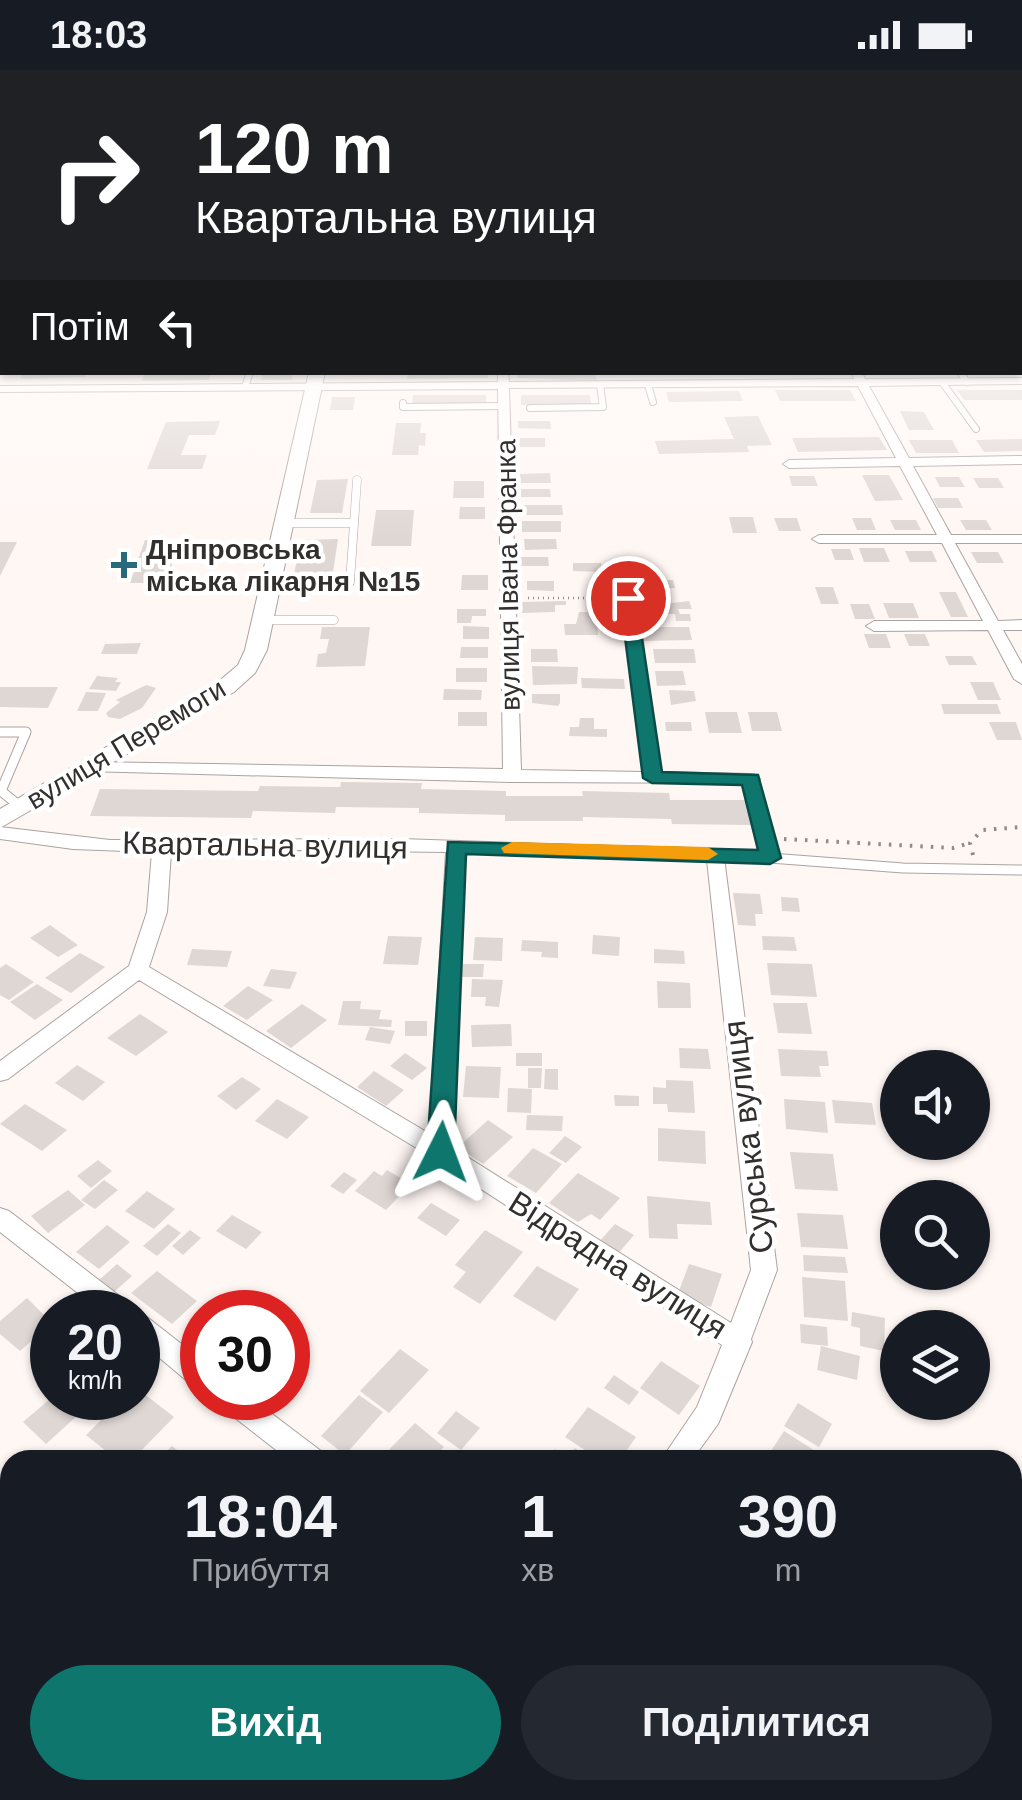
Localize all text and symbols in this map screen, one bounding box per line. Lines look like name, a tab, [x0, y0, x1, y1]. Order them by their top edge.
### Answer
text: 18:03	[50, 14, 147, 56]
icon: right	[30, 110, 160, 240]
text: 120 m	[195, 110, 393, 188]
text: Квартальна вулиця	[195, 192, 597, 243]
icon: left	[150, 300, 205, 355]
text: Потім	[30, 306, 130, 348]
street label: вулиця Івана Франка	[490, 438, 526, 711]
place label: Дніпровська міська лікарня №15	[146, 534, 420, 597]
marker: Дніпровська міська лікарня №15	[111, 552, 137, 578]
pin	[586, 556, 671, 641]
icon: arrive	[601, 571, 656, 626]
street label: вулиця Перемоги	[21, 672, 231, 816]
street label: Квартальна вулиця	[122, 825, 408, 865]
street label: Сурська вулиця	[716, 1018, 780, 1256]
map controls	[880, 1050, 990, 1420]
button: sound	[880, 1050, 990, 1160]
position arrow	[389, 1100, 493, 1204]
button: search	[880, 1180, 990, 1290]
street label: Відрадна вулиця	[503, 1184, 733, 1346]
speed limit sign: 30	[180, 1290, 310, 1420]
button: layers	[880, 1310, 990, 1420]
text: 20	[67, 1315, 123, 1371]
text: km/h	[68, 1366, 122, 1394]
text: 18:04	[184, 1483, 337, 1550]
text: 1	[521, 1483, 554, 1550]
text: 390	[738, 1483, 838, 1550]
text: Прибуття	[191, 1552, 330, 1588]
text: хв	[521, 1552, 554, 1588]
text: m	[775, 1552, 801, 1588]
button: Вихід	[30, 1665, 501, 1780]
button: Поділитися	[521, 1665, 992, 1780]

